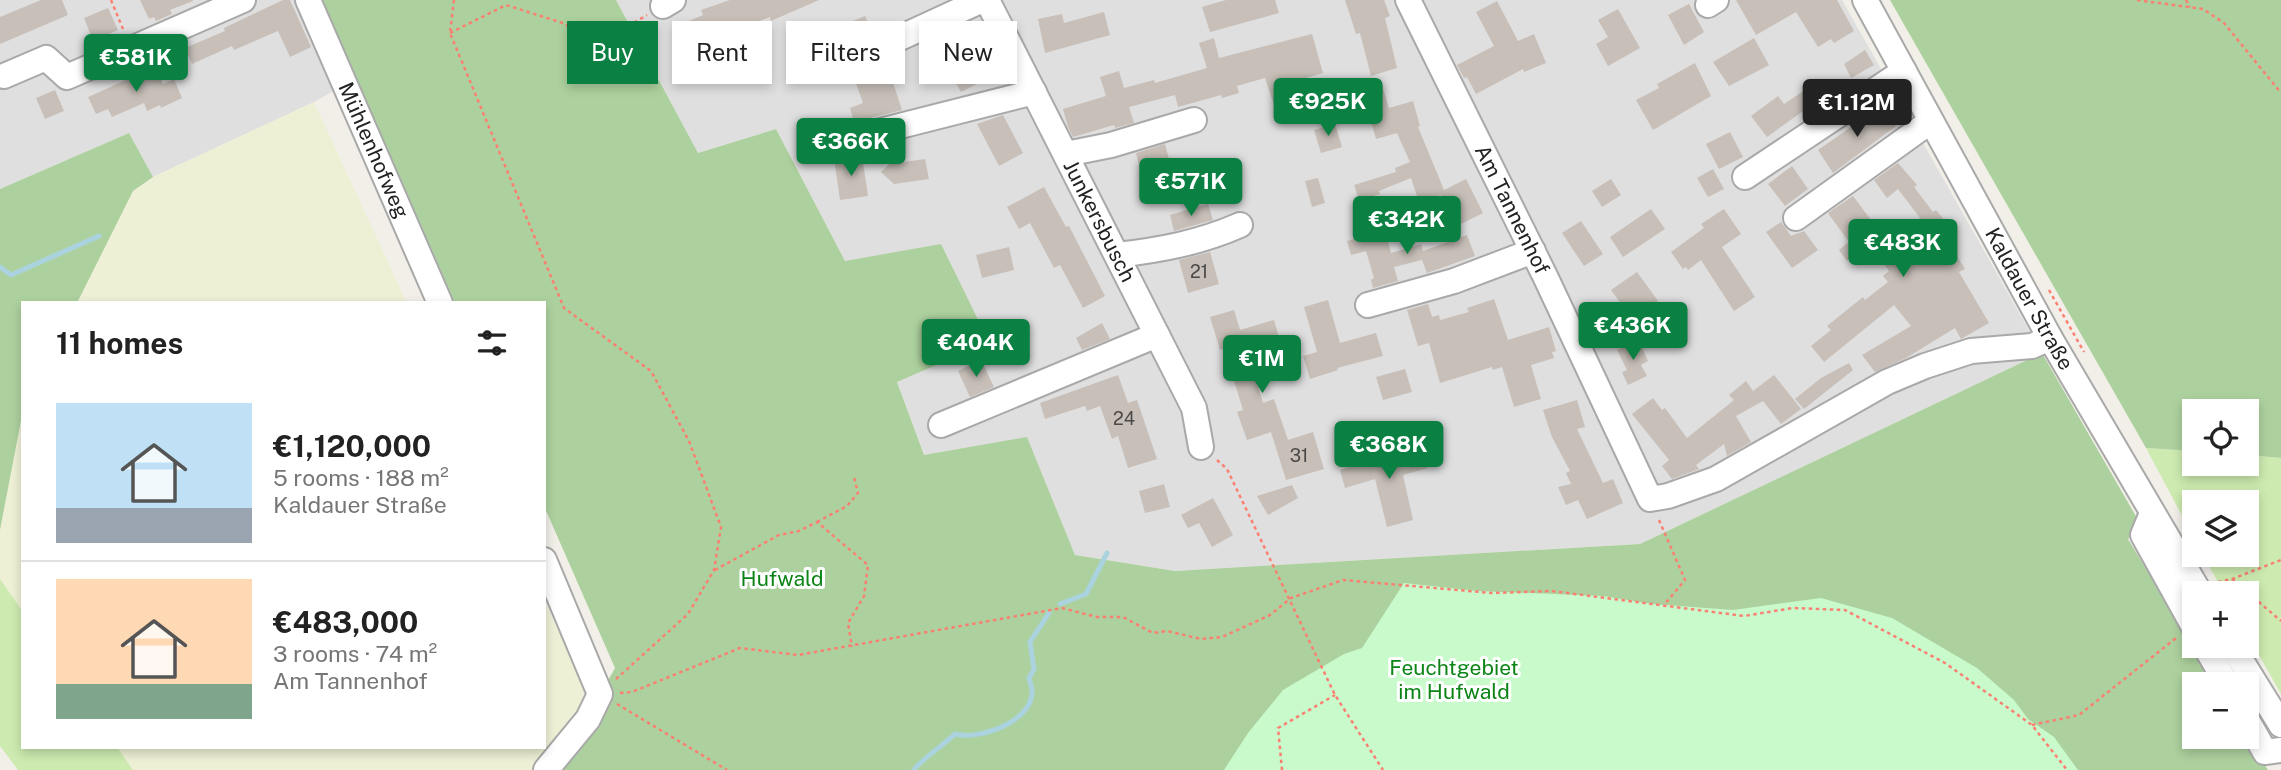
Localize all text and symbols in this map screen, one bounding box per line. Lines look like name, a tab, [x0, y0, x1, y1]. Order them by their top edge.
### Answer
chip: Buy	[567, 21, 658, 84]
chip: Rent	[672, 21, 772, 84]
chip: Filters	[786, 21, 905, 84]
chip: New	[919, 21, 1017, 84]
pin: €581K	[87, 34, 185, 94]
text: €581K	[100, 43, 172, 70]
street label: Mühlenhofweg	[333, 78, 415, 222]
pin: €925K	[1279, 78, 1377, 138]
pin: €1.12M	[1800, 80, 1914, 139]
text: €925K	[1290, 87, 1366, 114]
text: €1.12M	[1819, 88, 1895, 115]
pin: €366K	[802, 118, 900, 178]
text: €366K	[812, 127, 890, 154]
street label: Am Tannenhof	[1470, 141, 1555, 278]
street label: Junkersbusch	[1058, 156, 1141, 286]
pin: €571K	[1142, 158, 1240, 218]
text: €571K	[1155, 167, 1227, 194]
pin: €342K	[1358, 196, 1456, 256]
text: €342K	[1369, 205, 1445, 232]
pin: €483K	[1854, 219, 1952, 279]
street label: Kaldauer Straße	[1980, 223, 2079, 374]
text: €483K	[1864, 228, 1942, 255]
house number: 21	[1190, 261, 1208, 282]
pin: €436K	[1584, 302, 1682, 362]
text: €436K	[1595, 311, 1671, 338]
pin: €404K	[927, 320, 1025, 379]
icon: filters	[473, 324, 511, 362]
text: 11 homes	[56, 325, 183, 361]
text: €404K	[938, 328, 1014, 355]
pin: €1M	[1228, 336, 1296, 395]
text: €1M	[1239, 344, 1285, 371]
map controls	[2182, 399, 2259, 749]
button: locate	[2182, 399, 2259, 476]
house number: 24	[1113, 408, 1135, 429]
pin: €368K	[1340, 421, 1438, 481]
text: €1,120,000	[273, 428, 431, 464]
text: €368K	[1350, 430, 1428, 457]
icon: home	[112, 431, 196, 515]
house number: 31	[1290, 445, 1308, 466]
text: 5 rooms · 188 m²	[273, 464, 449, 491]
button: layers	[2182, 490, 2259, 567]
text: Kaldauer Straße	[273, 491, 447, 518]
park label: Hufwald	[741, 566, 823, 591]
button: +	[2182, 581, 2259, 658]
text: €483,000	[273, 604, 418, 640]
icon: home	[112, 607, 196, 691]
text: 3 rooms · 74 m²	[273, 640, 437, 667]
park label: Feuchtgebiet im Hufwald	[1389, 655, 1519, 704]
text: Am Tannenhof	[273, 667, 428, 694]
button: −	[2182, 672, 2259, 749]

